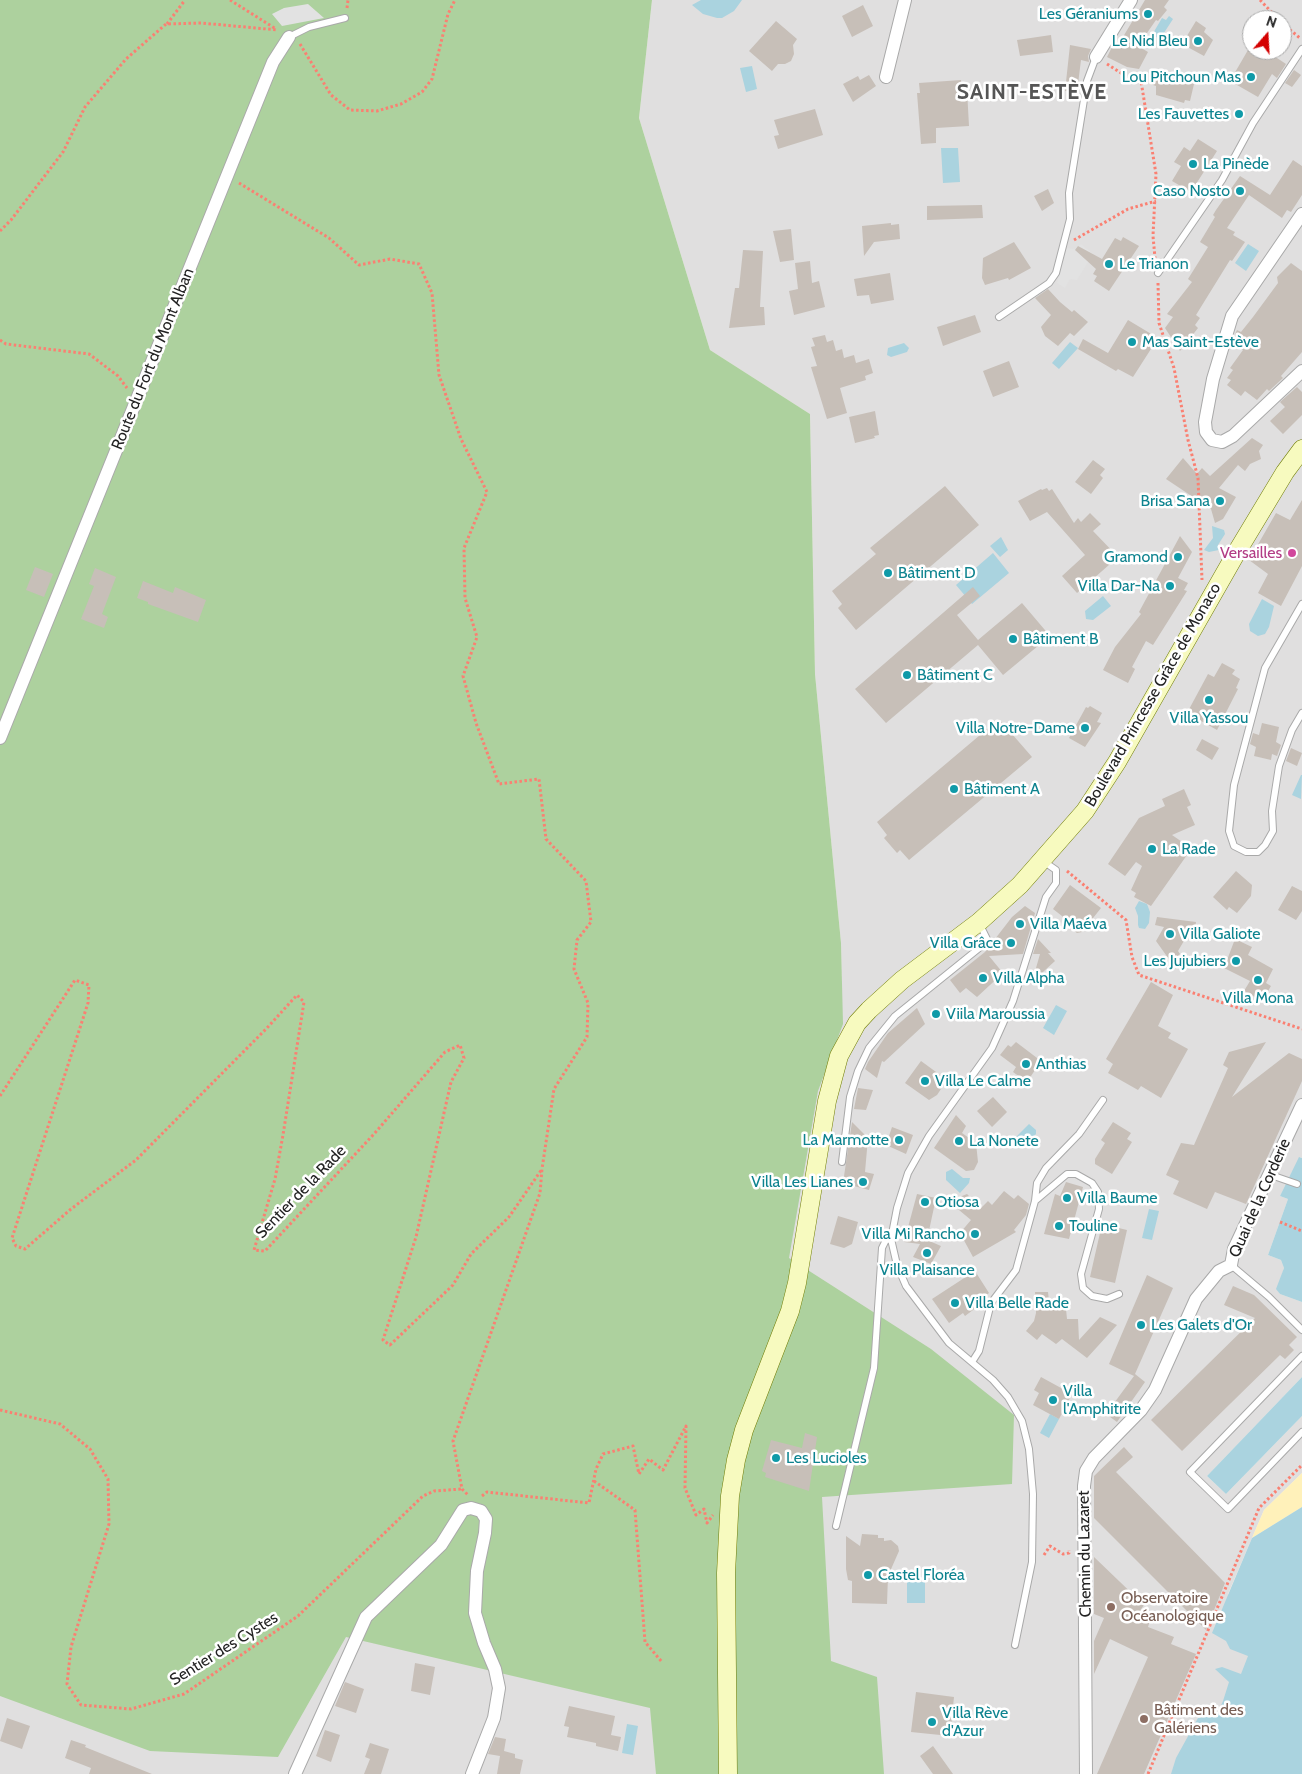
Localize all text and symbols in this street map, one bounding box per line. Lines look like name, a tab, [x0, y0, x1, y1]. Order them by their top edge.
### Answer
place label: Les Géraniums	[1039, 4, 1138, 24]
marker: Les Géraniums	[1142, 8, 1154, 20]
north arrow	[1242, 10, 1292, 60]
text: N	[1264, 12, 1279, 32]
place label: Le Nid Bleu	[1112, 31, 1188, 51]
marker: Le Nid Bleu	[1192, 35, 1204, 47]
place label: Lou Pitchoun Mas	[1122, 67, 1241, 87]
marker: Lou Pitchoun Mas	[1245, 71, 1257, 83]
district label: SAINT-ESTÈVE	[955, 80, 1109, 106]
place label: Les Fauvettes	[1138, 104, 1229, 124]
marker: Les Fauvettes	[1233, 108, 1245, 120]
place label: La Pinède	[1203, 154, 1269, 174]
marker: La Pinède	[1187, 158, 1199, 170]
place label: Caso Nosto	[1153, 181, 1230, 201]
marker: Caso Nosto	[1234, 185, 1246, 197]
place label: Le Trianon	[1119, 254, 1189, 274]
marker: Le Trianon	[1103, 258, 1115, 270]
street label: Route du Fort du Mont Alban	[108, 265, 198, 453]
place label: Mas Saint-Estève	[1142, 332, 1259, 352]
marker: Mas Saint-Estève	[1126, 336, 1138, 348]
place label: Brisa Sana	[1141, 491, 1210, 511]
marker: Brisa Sana	[1214, 495, 1226, 507]
place label: Versailles	[1220, 543, 1282, 563]
place label: Gramond	[1104, 547, 1168, 567]
marker: Versailles	[1286, 547, 1298, 559]
marker: Gramond	[1172, 551, 1184, 563]
place label: Bâtiment D	[898, 563, 976, 583]
marker: Bâtiment D	[882, 567, 894, 579]
place label: Villa Dar-Na	[1078, 576, 1160, 596]
street label: Boulevard Princesse Grâce de Monaco	[1081, 580, 1225, 810]
marker: Villa Dar-Na	[1164, 580, 1176, 592]
place label: Bâtiment B	[1023, 629, 1098, 649]
marker: Bâtiment B	[1007, 633, 1019, 645]
place label: Bâtiment C	[917, 665, 993, 685]
marker: Bâtiment C	[901, 669, 913, 681]
marker: Villa Yassou	[1203, 694, 1215, 706]
place label: Villa Yassou	[1170, 708, 1248, 728]
place label: Villa Notre-Dame	[956, 718, 1075, 738]
marker: Villa Notre-Dame	[1079, 722, 1091, 734]
place label: Bâtiment A	[964, 779, 1040, 799]
marker: Bâtiment A	[948, 783, 960, 795]
place label: La Rade	[1162, 839, 1216, 859]
marker: La Rade	[1146, 843, 1158, 855]
place label: Villa Maéva	[1030, 914, 1107, 934]
marker: Villa Maéva	[1014, 918, 1026, 930]
place label: Villa Galiote	[1180, 924, 1260, 944]
marker: Villa Galiote	[1164, 928, 1176, 940]
place label: Villa Grâce	[930, 933, 1001, 953]
marker: Villa Grâce	[1005, 937, 1017, 949]
place label: Les Jujubiers	[1144, 951, 1226, 971]
marker: Les Jujubiers	[1230, 955, 1242, 967]
place label: Villa Alpha	[993, 968, 1064, 988]
marker: Villa Alpha	[977, 972, 989, 984]
marker: Villa Mona	[1252, 974, 1264, 986]
place label: Villa Mona	[1223, 988, 1293, 1008]
place label: Viila Maroussia	[946, 1004, 1045, 1024]
marker: Viila Maroussia	[930, 1008, 942, 1020]
place label: Anthias	[1036, 1054, 1086, 1074]
marker: Anthias	[1020, 1058, 1032, 1070]
place label: Villa Le Calme	[935, 1071, 1031, 1091]
marker: Villa Le Calme	[919, 1075, 931, 1087]
place label: La Marmotte	[802, 1130, 889, 1150]
place label: La Nonete	[969, 1131, 1039, 1151]
marker: La Marmotte	[893, 1134, 905, 1146]
marker: La Nonete	[953, 1135, 965, 1147]
street label: Quai de la Corderie	[1225, 1136, 1295, 1260]
street label: Sentier de la Rade	[252, 1141, 350, 1243]
place label: Villa Les Lianes	[751, 1172, 853, 1192]
marker: Villa Les Lianes	[857, 1176, 869, 1188]
place label: Villa Baume	[1077, 1188, 1158, 1208]
place label: Otiosa	[935, 1192, 979, 1212]
marker: Villa Baume	[1061, 1192, 1073, 1204]
marker: Otiosa	[919, 1196, 931, 1208]
place label: Touline	[1069, 1216, 1118, 1236]
marker: Touline	[1053, 1220, 1065, 1232]
place label: Villa Mi Rancho	[862, 1224, 965, 1244]
marker: Villa Mi Rancho	[969, 1228, 981, 1240]
marker: Villa Plaisance	[921, 1247, 933, 1259]
place label: Villa Plaisance	[879, 1260, 975, 1280]
place label: Villa Belle Rade	[965, 1293, 1069, 1313]
marker: Villa Belle Rade	[949, 1297, 961, 1309]
place label: Les Galets d'Or	[1151, 1315, 1252, 1335]
marker: Les Galets d'Or	[1135, 1319, 1147, 1331]
place label: Villa l'Amphitrite	[1063, 1381, 1141, 1419]
marker: Villa l'Amphitrite	[1047, 1394, 1059, 1406]
place label: Les Lucioles	[786, 1448, 867, 1468]
marker: Les Lucioles	[770, 1452, 782, 1464]
street label: Chemin du Lazaret	[1074, 1490, 1096, 1618]
place label: Castel Floréa	[878, 1565, 965, 1585]
marker: Castel Floréa	[862, 1569, 874, 1581]
place label: Observatoire Océanologique	[1121, 1588, 1224, 1626]
marker: Observatoire Océanologique	[1105, 1601, 1117, 1613]
street label: Sentier des Cystes	[166, 1608, 282, 1690]
place label: Bâtiment des Galériens	[1154, 1700, 1244, 1738]
place label: Villa Rève d'Azur	[942, 1703, 1008, 1741]
marker: Bâtiment des Galériens	[1138, 1713, 1150, 1725]
marker: Villa Rève d'Azur	[926, 1716, 938, 1728]

